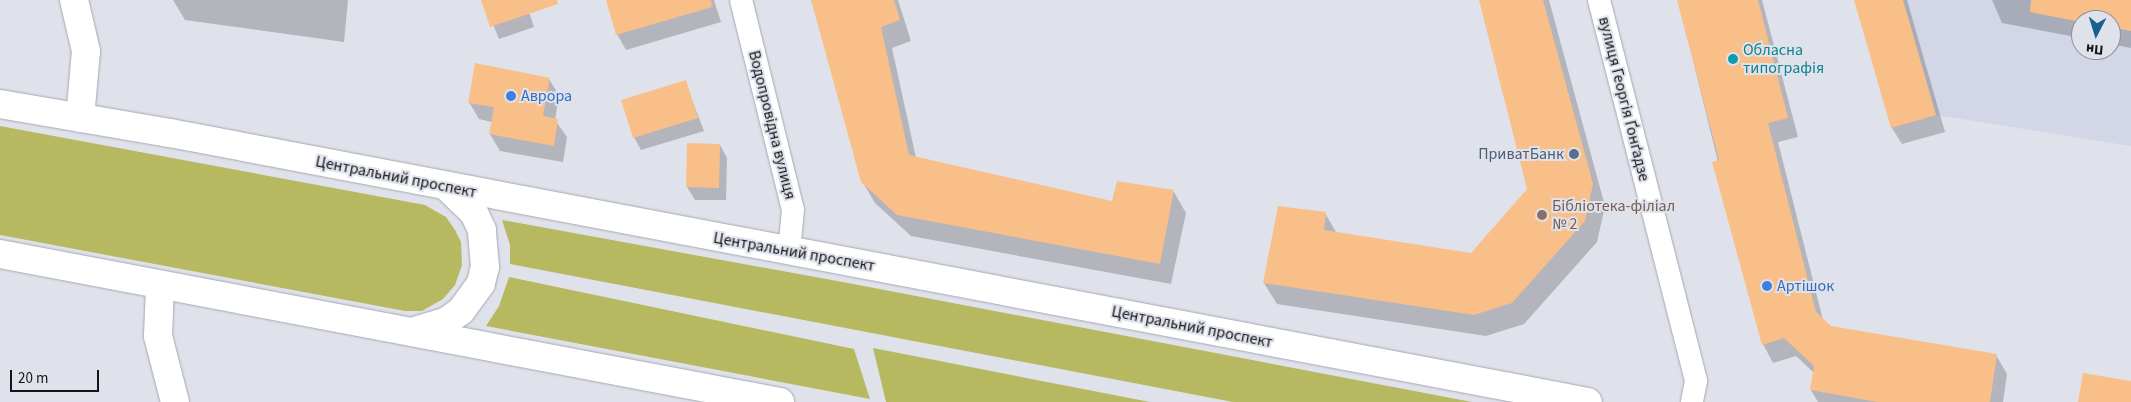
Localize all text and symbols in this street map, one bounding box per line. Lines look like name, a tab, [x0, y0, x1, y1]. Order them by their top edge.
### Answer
north arrow	[2071, 10, 2121, 60]
street label: вулиця Георгія Ґонґадзе	[1594, 15, 1654, 183]
text: Пн	[2085, 38, 2104, 60]
place label: Обласна типографія	[1743, 40, 1824, 78]
street label: Водопровідна вулиця	[744, 49, 800, 201]
marker: Обласна типографія	[1727, 53, 1739, 65]
place label: Аврора	[521, 86, 572, 106]
marker: Аврора	[505, 90, 517, 102]
place label: ПриватБанк	[1478, 144, 1564, 164]
marker: ПриватБанк	[1568, 148, 1580, 160]
street label: Центральний проспект	[314, 152, 478, 202]
place label: Бібліотека-філіал № 2	[1552, 196, 1675, 234]
marker: Бібліотека-філіал № 2	[1536, 209, 1548, 221]
street label: Центральний проспект	[712, 228, 876, 276]
place label: Артішок	[1777, 276, 1834, 296]
marker: Артішок	[1761, 280, 1773, 292]
street label: Центральний проспект	[1110, 302, 1274, 352]
scale bar	[12, 360, 101, 392]
text: 20 m	[18, 368, 48, 389]

